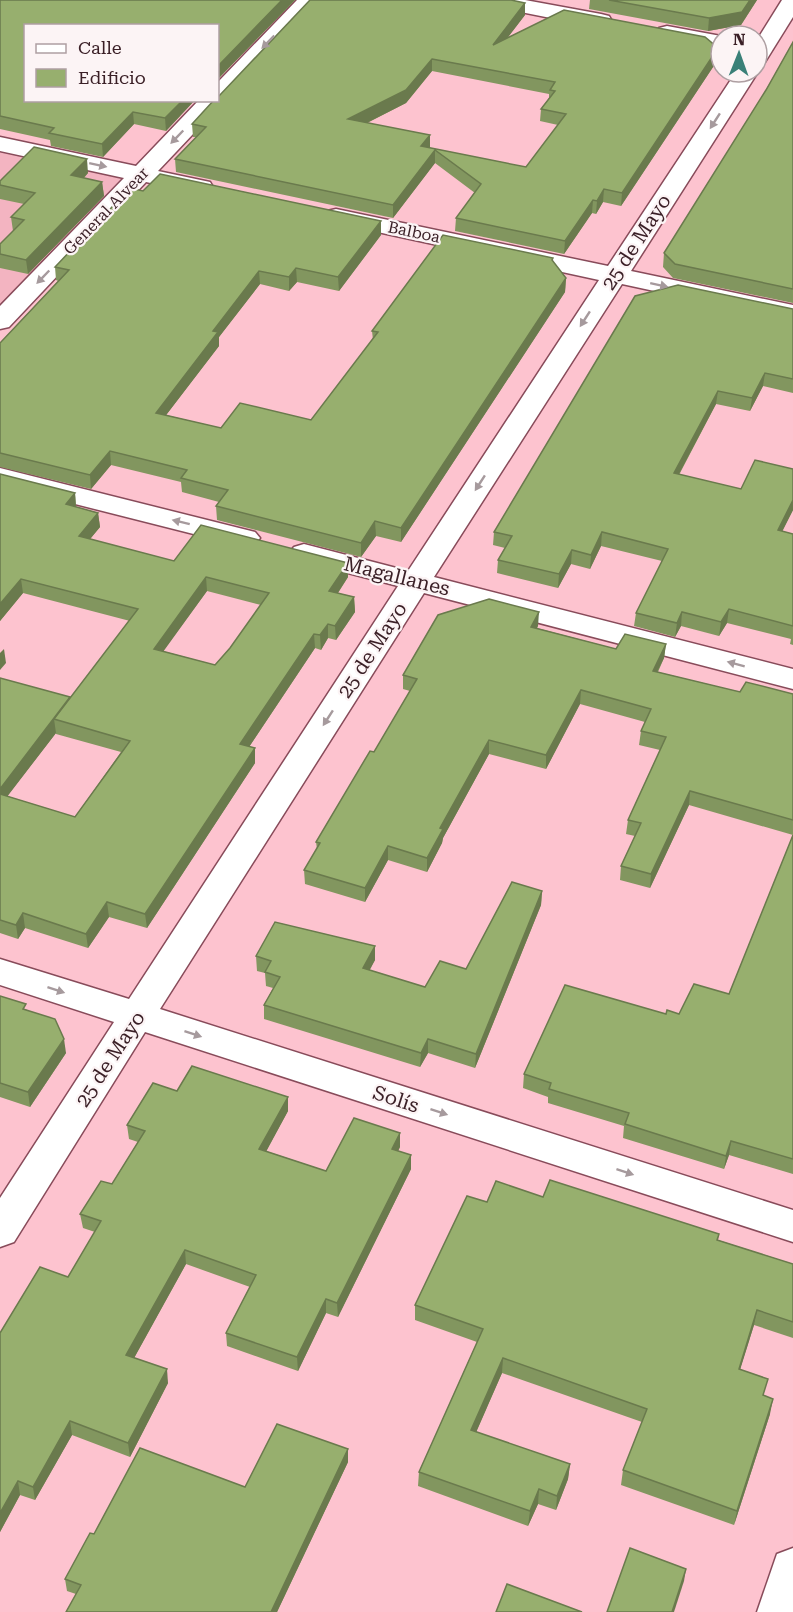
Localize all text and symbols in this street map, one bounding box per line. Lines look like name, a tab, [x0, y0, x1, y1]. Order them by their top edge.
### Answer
legend	[24, 24, 219, 102]
north arrow	[709, 24, 769, 84]
text: N	[733, 30, 746, 49]
one-way arrow	[262, 35, 276, 49]
text: Calle	[78, 37, 122, 58]
text: Edificio	[78, 67, 146, 88]
one-way arrow	[710, 113, 721, 129]
one-way arrow	[170, 130, 184, 144]
one-way arrow	[89, 161, 108, 170]
street label: General Alvear	[60, 163, 153, 259]
street label: 25 de Mayo	[596, 190, 676, 294]
street label: Balboa	[386, 217, 442, 247]
one-way arrow	[36, 270, 50, 284]
one-way arrow	[649, 280, 668, 290]
one-way arrow	[580, 311, 591, 328]
one-way arrow	[474, 475, 485, 491]
one-way arrow	[172, 516, 191, 526]
street label: Magallanes	[342, 551, 452, 601]
street label: 25 de Mayo	[332, 598, 412, 702]
one-way arrow	[727, 659, 746, 669]
one-way arrow	[322, 709, 334, 725]
one-way arrow	[47, 986, 65, 995]
street label: 25 de Mayo	[70, 1007, 150, 1111]
one-way arrow	[184, 1030, 202, 1039]
street label: Solís	[370, 1080, 422, 1118]
one-way arrow	[430, 1108, 448, 1118]
one-way arrow	[616, 1168, 634, 1177]

